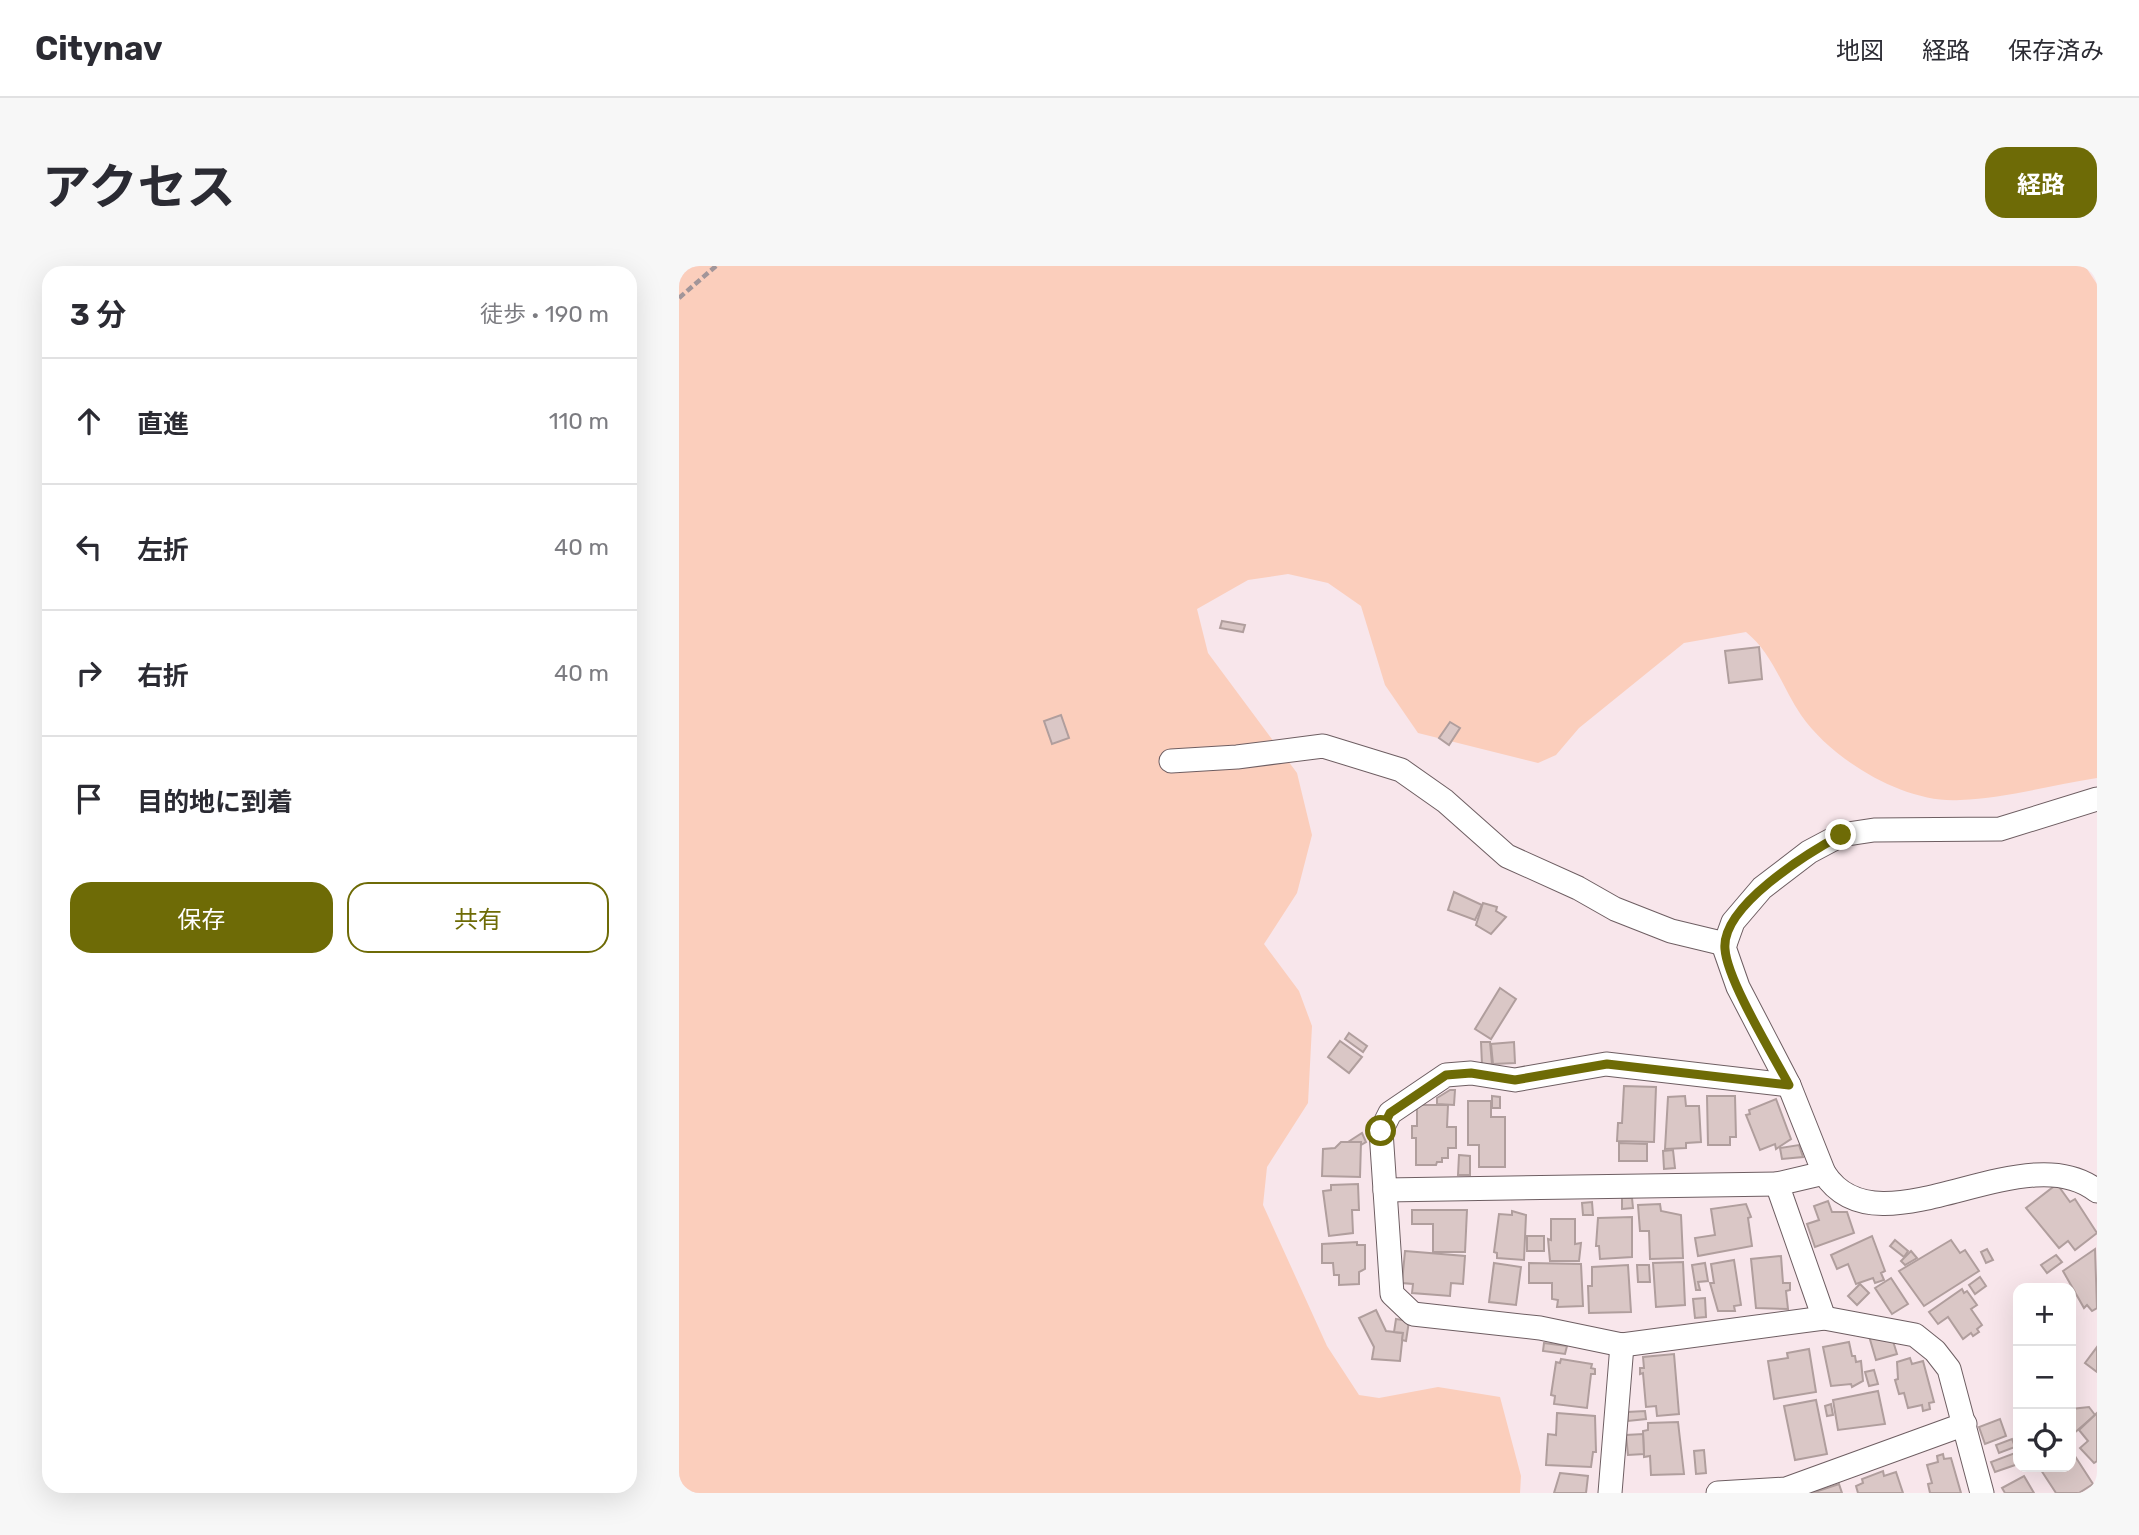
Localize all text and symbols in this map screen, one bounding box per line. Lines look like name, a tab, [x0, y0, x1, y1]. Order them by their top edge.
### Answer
text: Citynav	[35, 29, 163, 68]
text: 地図	[1836, 37, 1884, 65]
text: 経路	[1922, 37, 1970, 65]
text: 保存済み	[2008, 37, 2104, 65]
button: 経路	[1985, 147, 2097, 218]
text: アクセス	[42, 158, 236, 216]
text: 3 分	[70, 297, 126, 333]
text: 徒歩 · 190 m	[480, 300, 609, 328]
icon: ahead	[70, 402, 108, 440]
text: 110 m	[549, 407, 609, 435]
text: 直進	[137, 409, 189, 440]
icon: left	[70, 528, 108, 566]
text: 40 m	[554, 533, 609, 561]
text: 左折	[137, 535, 189, 566]
icon: right	[70, 654, 108, 692]
text: 40 m	[554, 659, 609, 687]
text: 右折	[137, 661, 189, 692]
icon: arrive	[70, 780, 108, 818]
text: 目的地に到着	[137, 787, 293, 818]
route end	[1825, 819, 1856, 850]
button: 保存	[70, 882, 333, 953]
button: 共有	[347, 882, 609, 953]
route start	[1365, 1115, 1396, 1146]
map controls	[2013, 1283, 2076, 1472]
button: +	[2013, 1283, 2076, 1346]
button: −	[2013, 1346, 2076, 1409]
button: locate	[2013, 1409, 2076, 1472]

